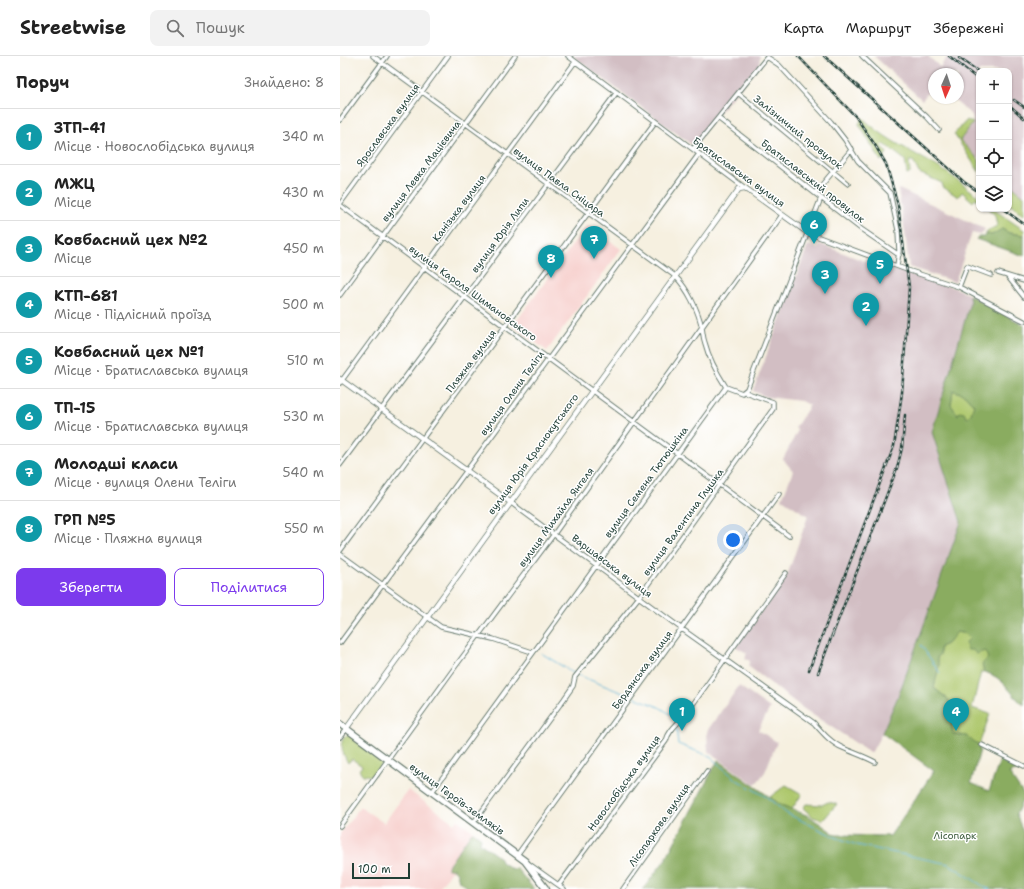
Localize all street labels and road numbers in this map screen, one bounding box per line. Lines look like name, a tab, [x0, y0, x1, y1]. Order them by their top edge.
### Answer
street label: Ярославська вулиця	[354, 81, 422, 169]
street label: Залізничний провулок	[751, 92, 846, 172]
street label: вулиця Левка Мацієвича	[379, 117, 464, 224]
street label: Братиславська вулиця	[690, 134, 788, 210]
street label: Братиславський провулок	[758, 136, 868, 226]
street label: вулиця Павла Сніцара	[511, 144, 608, 220]
street label: Канізька вулиця	[430, 172, 488, 244]
street label: вулиця Юрія Липи	[468, 194, 532, 275]
street label: вулиця Кароля Шимановського	[406, 242, 540, 344]
street label: Пляжна вулиця	[443, 327, 499, 395]
street label: вулиця Олени Теліги	[477, 348, 547, 438]
street label: вулиця Юрія Краснокутського	[485, 391, 581, 517]
street label: вулиця Семена Тютюшкіна	[601, 423, 691, 540]
street label: вулиця Михайла Янгеля	[515, 465, 597, 569]
street label: вулиця Валентина Глушка	[640, 465, 727, 578]
street label: Варшавська вулиця	[569, 531, 655, 601]
street label: Бердянська вулиця	[609, 628, 675, 712]
street label: Новослобідська вулиця	[585, 732, 663, 834]
street label: вулиця Героїв-земляків	[407, 760, 507, 838]
street label: Лісопаркова вулиця	[625, 781, 693, 869]

